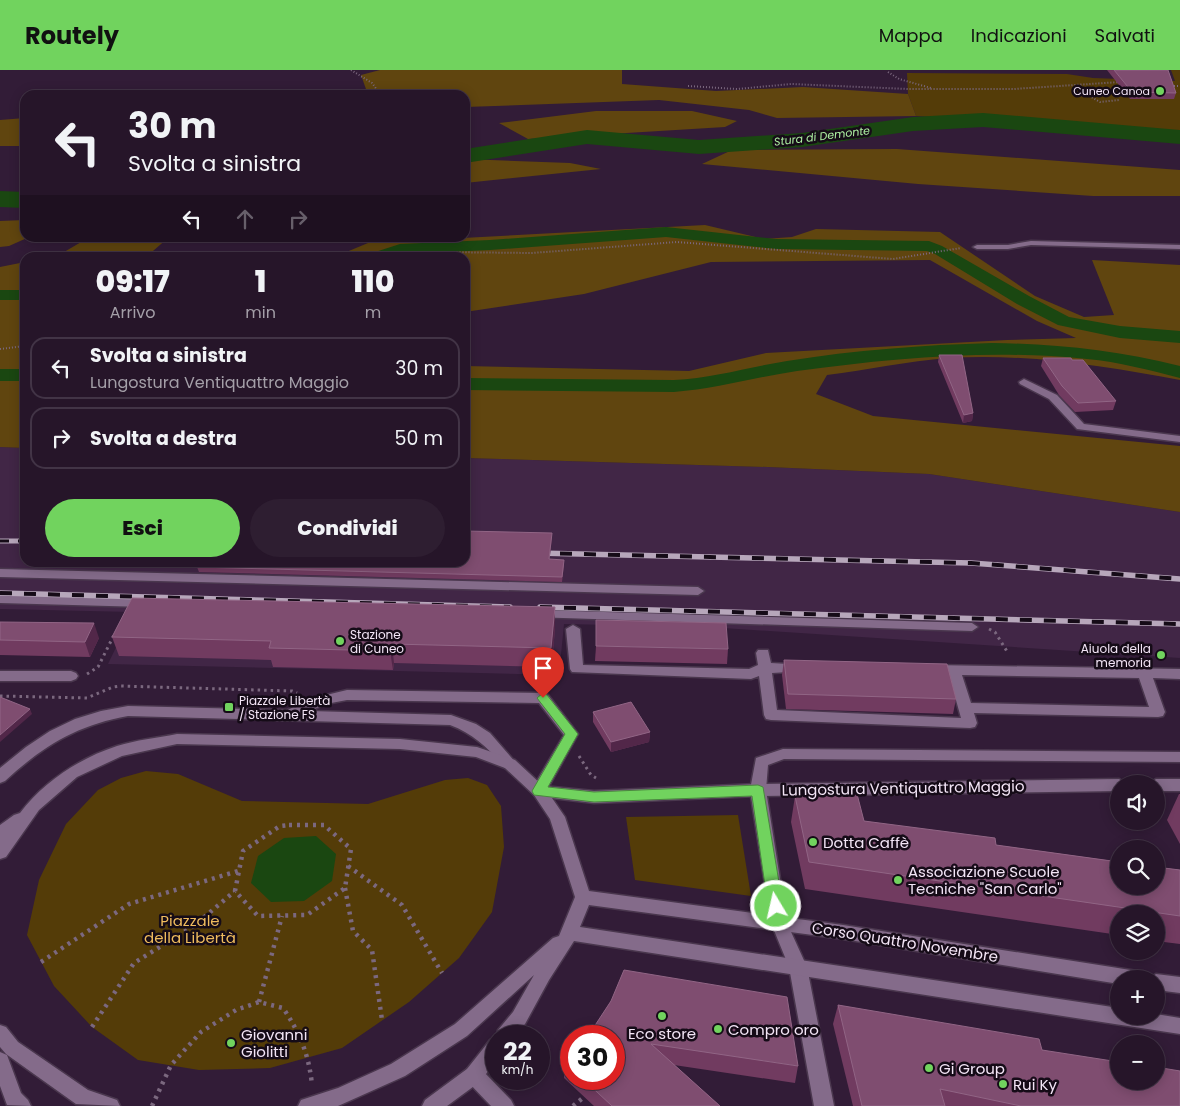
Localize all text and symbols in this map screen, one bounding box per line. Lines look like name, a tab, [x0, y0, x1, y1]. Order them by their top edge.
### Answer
text: Routely	[25, 19, 119, 52]
text: Mappa	[879, 23, 943, 48]
text: Indicazioni	[971, 23, 1067, 48]
text: Salvati	[1095, 23, 1155, 48]
place label: Cuneo Canoa	[1073, 83, 1150, 99]
marker: Cuneo Canoa	[1154, 85, 1166, 97]
text: 30 m	[128, 101, 216, 150]
icon: left	[45, 110, 110, 175]
water label: Stura di Demonte	[773, 122, 871, 150]
text: Svolta a sinistra	[128, 148, 301, 179]
icon: left	[178, 205, 206, 233]
icon: ahead	[231, 205, 259, 233]
icon: right	[284, 205, 312, 233]
text: 09:17	[96, 260, 170, 303]
text: 1	[255, 260, 266, 303]
text: 110	[352, 260, 394, 303]
text: Arrivo	[110, 301, 156, 324]
text: min	[245, 301, 276, 324]
text: m	[365, 301, 381, 324]
text: Svolta a sinistra	[90, 342, 247, 369]
icon: left	[47, 354, 75, 382]
text: 30 m	[395, 355, 443, 382]
text: Lungostura Ventiquattro Maggio	[90, 371, 349, 394]
icon: right	[47, 424, 75, 452]
text: Svolta a destra	[90, 425, 237, 452]
text: 50 m	[394, 425, 443, 452]
button: Esci	[45, 499, 240, 557]
button: Condividi	[250, 499, 445, 557]
place label: Stazione di Cuneo	[350, 626, 404, 657]
marker: Stazione di Cuneo	[334, 635, 346, 647]
place label: Aiuola della memoria	[1081, 640, 1151, 671]
pin	[522, 647, 564, 698]
marker: Aiuola della memoria	[1155, 649, 1167, 661]
icon: arrive	[529, 654, 557, 682]
place label: Piazzale Libertà / Stazione FS	[239, 692, 330, 723]
marker: Piazzale Libertà / Stazione FS	[223, 701, 235, 713]
street label: Lungostura Ventiquattro Maggio	[781, 775, 1025, 801]
map controls	[1110, 775, 1165, 1090]
button: sound	[1110, 775, 1165, 830]
place label: Dotta Caffè	[823, 832, 909, 853]
marker: Dotta Caffè	[807, 836, 819, 848]
button: search	[1110, 840, 1165, 895]
place label: Associazione Scuole Tecniche "San Carlo"	[908, 861, 1062, 899]
marker: Associazione Scuole Tecniche "San Carlo"	[892, 874, 904, 886]
position arrow	[749, 879, 801, 931]
button: layers	[1110, 905, 1165, 960]
park label: Piazzale della Libertà	[144, 910, 236, 948]
street label: Corso Quattro Novembre	[810, 917, 1000, 967]
button: +	[1110, 970, 1165, 1025]
marker: Eco store	[656, 1010, 668, 1022]
place label: Compro oro	[728, 1019, 819, 1040]
place label: Eco store	[628, 1023, 696, 1044]
marker: Compro oro	[712, 1023, 724, 1035]
place label: Giovanni Giolitti	[241, 1024, 307, 1062]
speed limit sign: 30	[560, 1025, 625, 1090]
text: 22	[503, 1034, 532, 1069]
button: −	[1110, 1035, 1165, 1090]
marker: Giovanni Giolitti	[225, 1037, 237, 1049]
place label: Gi Group	[939, 1058, 1005, 1079]
text: km/h	[502, 1061, 533, 1078]
marker: Gi Group	[923, 1062, 935, 1074]
place label: Rui Ky	[1013, 1074, 1057, 1095]
marker: Rui Ky	[997, 1078, 1009, 1090]

